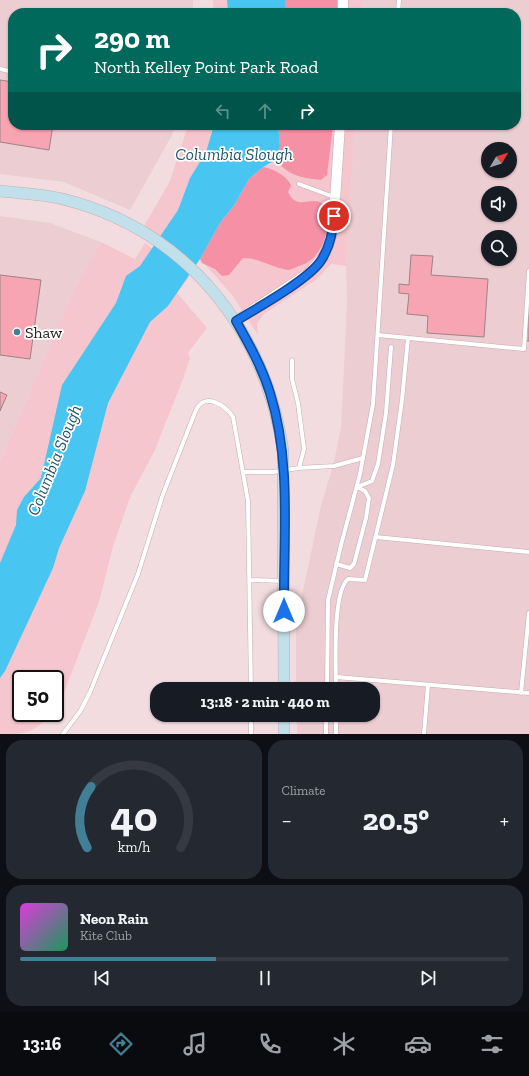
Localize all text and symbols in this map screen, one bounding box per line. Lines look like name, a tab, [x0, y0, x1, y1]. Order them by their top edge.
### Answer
text: 290 m	[94, 22, 170, 55]
icon: right	[28, 24, 80, 76]
text: North Kelley Point Park Road	[94, 56, 318, 78]
icon: left	[212, 100, 234, 122]
icon: ahead	[254, 100, 276, 122]
icon: right	[296, 100, 318, 122]
north arrow	[481, 142, 517, 178]
map controls	[481, 142, 517, 266]
water label: Columbia Slough	[175, 144, 293, 164]
button: sound	[481, 186, 517, 222]
pin	[317, 199, 351, 233]
icon: arrive	[323, 205, 345, 227]
button: search	[481, 230, 517, 266]
place label: Shaw	[25, 323, 63, 342]
marker: Shaw	[12, 327, 22, 337]
water label: Columbia Slough	[23, 401, 85, 518]
position arrow	[263, 590, 305, 632]
speed limit sign: 50	[12, 670, 64, 722]
text: 13:18 · 2 min · 440 m	[200, 693, 330, 711]
text: Climate	[282, 783, 325, 798]
text: 40	[110, 791, 158, 841]
text: 20.5°	[362, 802, 429, 838]
text: −	[282, 807, 292, 834]
text: +	[500, 807, 509, 834]
text: km/h	[117, 838, 150, 855]
text: Neon Rain	[80, 910, 148, 928]
text: Kite Club	[80, 928, 132, 943]
icon: previous	[91, 967, 113, 989]
icon: pause	[254, 967, 276, 989]
icon: next	[417, 967, 439, 989]
icon: directions	[107, 1030, 135, 1058]
icon: music	[181, 1030, 209, 1058]
icon: phone	[256, 1030, 284, 1058]
icon: climate	[330, 1030, 358, 1058]
icon: car	[404, 1030, 432, 1058]
icon: filters	[478, 1030, 506, 1058]
text: 13:16	[23, 1033, 61, 1055]

